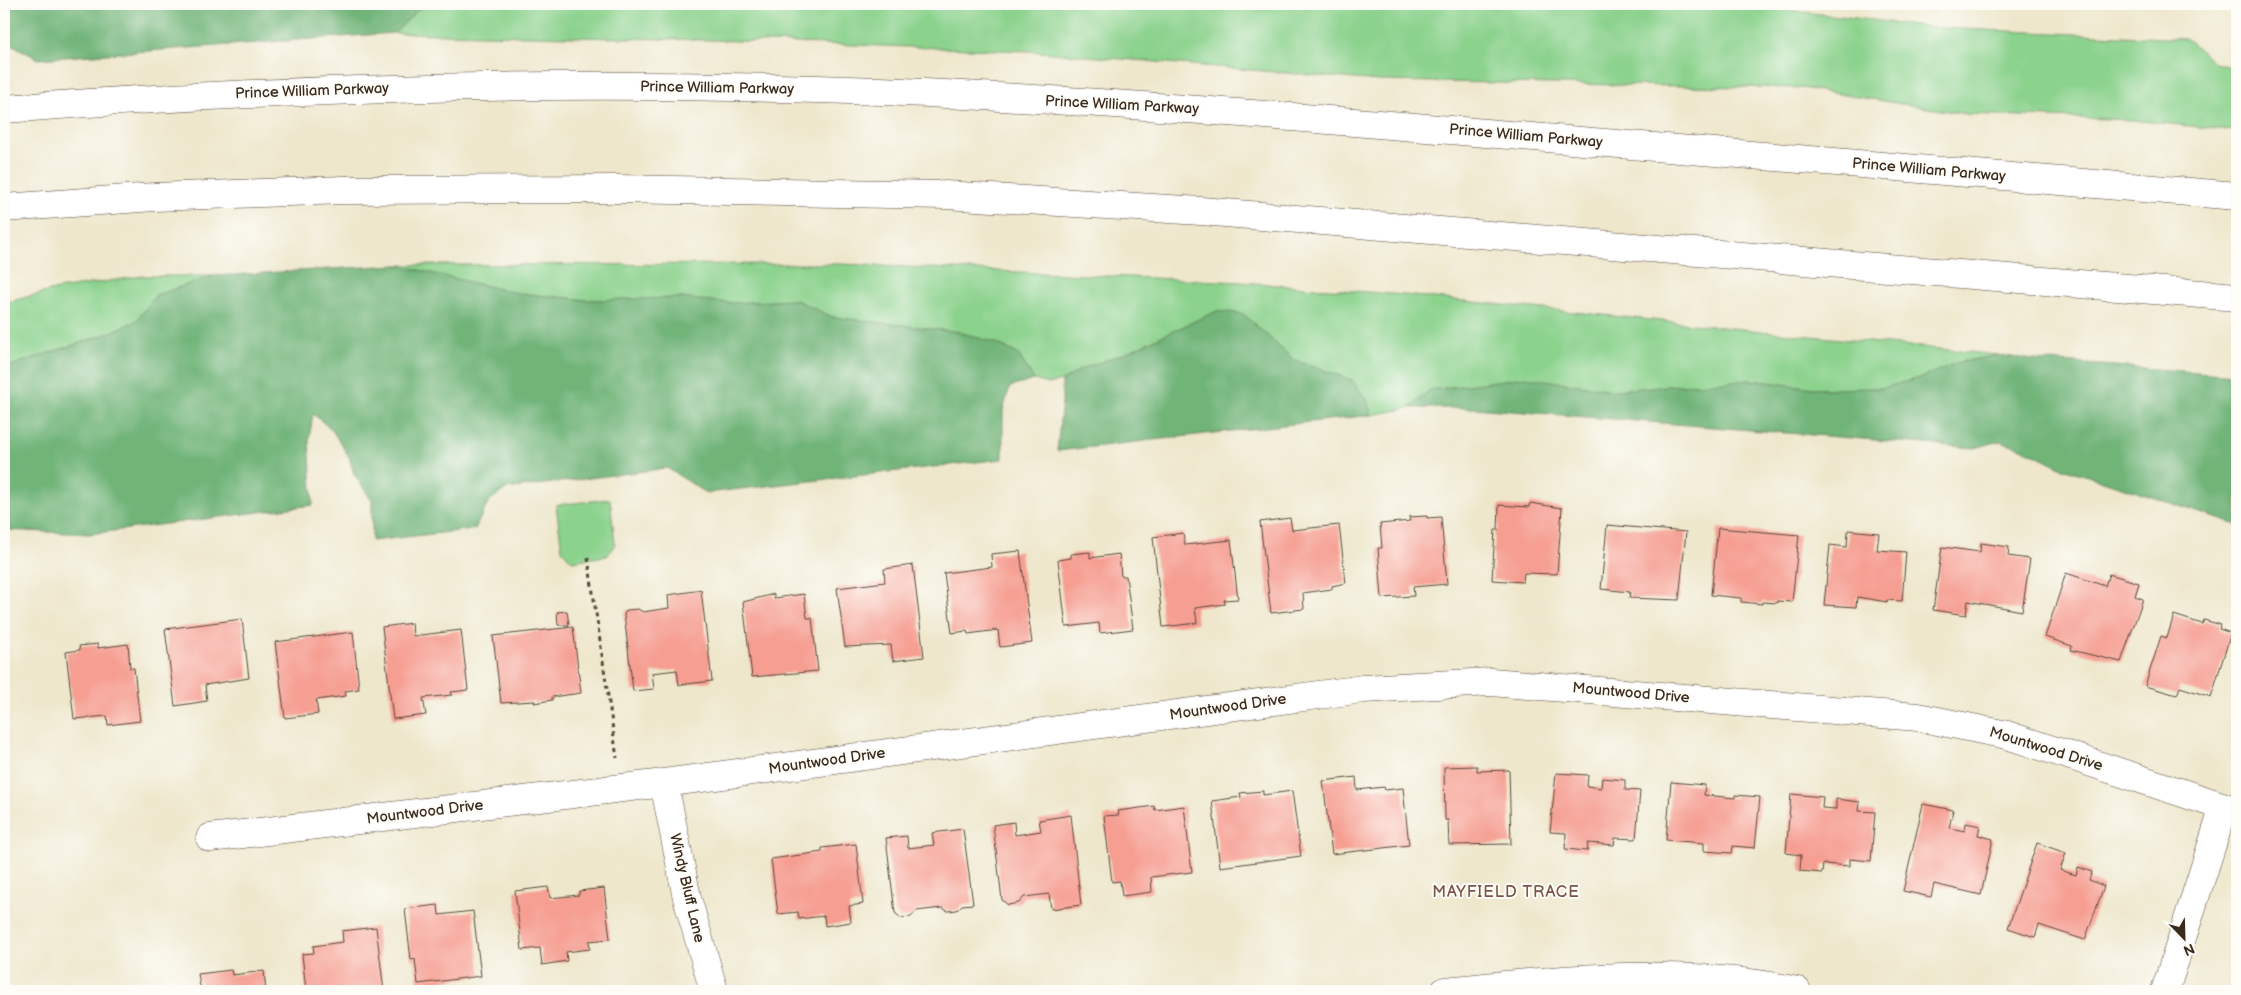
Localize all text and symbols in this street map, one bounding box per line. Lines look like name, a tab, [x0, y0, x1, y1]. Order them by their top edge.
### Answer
street label: Prince William Parkway	[640, 77, 794, 99]
street label: Prince William Parkway	[235, 79, 390, 103]
street label: Prince William Parkway	[1045, 91, 1200, 119]
street label: Prince William Parkway	[1448, 120, 1604, 152]
street label: Prince William Parkway	[1851, 154, 2007, 186]
street label: Mountwood Drive	[1572, 678, 1691, 708]
street label: Mountwood Drive	[1168, 689, 1288, 725]
street label: Mountwood Drive	[1987, 723, 2105, 775]
street label: Mountwood Drive	[767, 743, 887, 779]
street label: Mountwood Drive	[365, 795, 485, 829]
street label: Windy Bluff Lane	[665, 832, 709, 945]
district label: MAYFIELD TRACE	[1432, 883, 1580, 902]
north arrow	[2158, 912, 2208, 962]
text: N	[2181, 940, 2197, 959]

